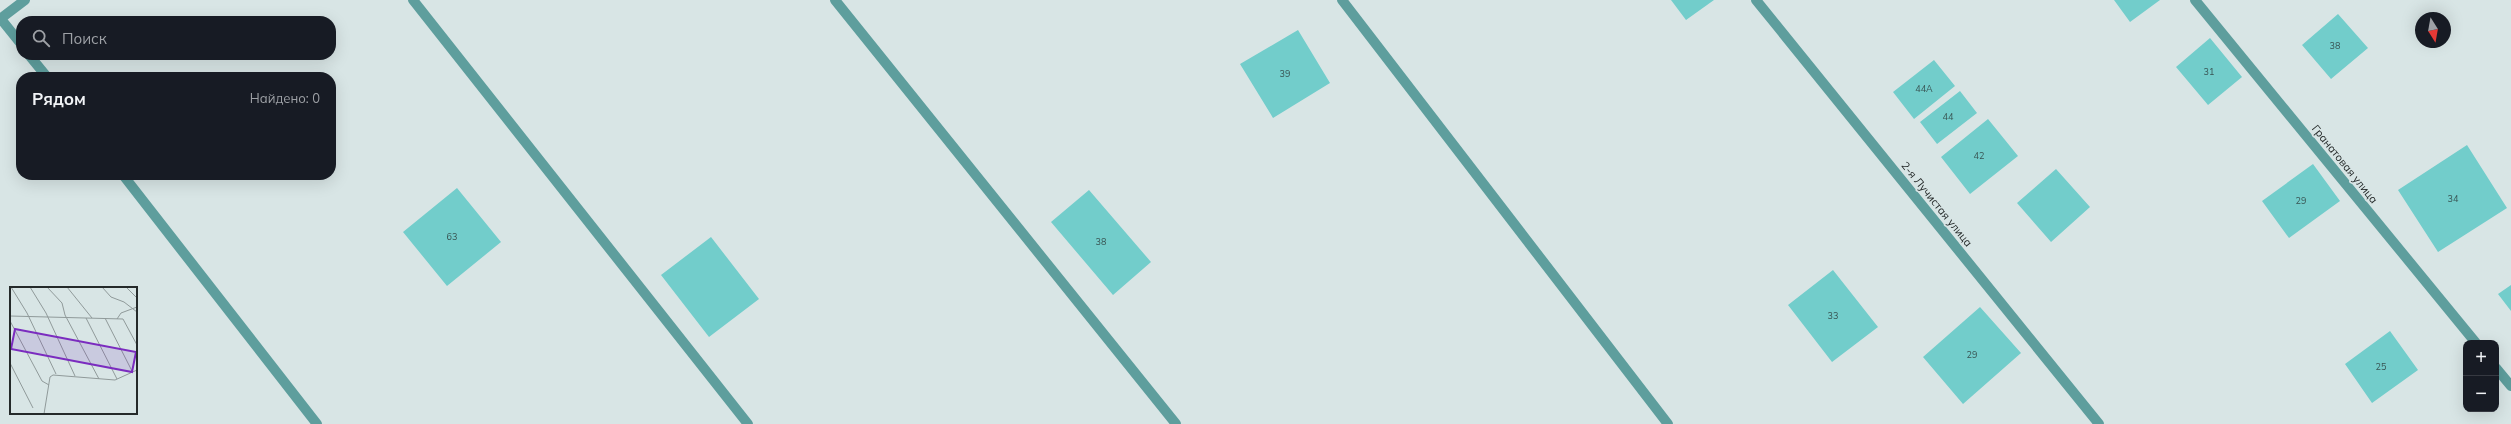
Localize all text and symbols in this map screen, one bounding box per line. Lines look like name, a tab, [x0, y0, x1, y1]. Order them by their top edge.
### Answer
north arrow	[2415, 12, 2451, 48]
search box	[16, 16, 336, 60]
icon: search	[30, 27, 52, 49]
text: Поиск	[62, 29, 107, 48]
house number: 38	[2330, 40, 2340, 51]
house number: 31	[2204, 66, 2214, 77]
house number: 39	[1280, 68, 1290, 79]
house number: 44А	[1915, 83, 1933, 94]
text: Рядом	[32, 88, 86, 109]
text: Найдено: 0	[250, 90, 320, 106]
house number: 44	[1943, 111, 1954, 122]
street label: Гранатовая улица	[2309, 122, 2381, 206]
house number: 42	[1974, 150, 1984, 161]
street label: 2-я Лучистая улица	[1898, 159, 1976, 249]
house number: 34	[2448, 193, 2459, 204]
house number: 29	[2296, 195, 2306, 206]
house number: 63	[447, 231, 457, 242]
house number: 38	[1096, 236, 1106, 247]
inset map	[10, 287, 137, 414]
house number: 33	[1828, 310, 1838, 321]
map controls	[2463, 340, 2499, 412]
button: +	[2463, 340, 2499, 376]
house number: 29	[1967, 349, 1977, 360]
house number: 25	[2376, 361, 2387, 372]
button: −	[2463, 376, 2499, 412]

